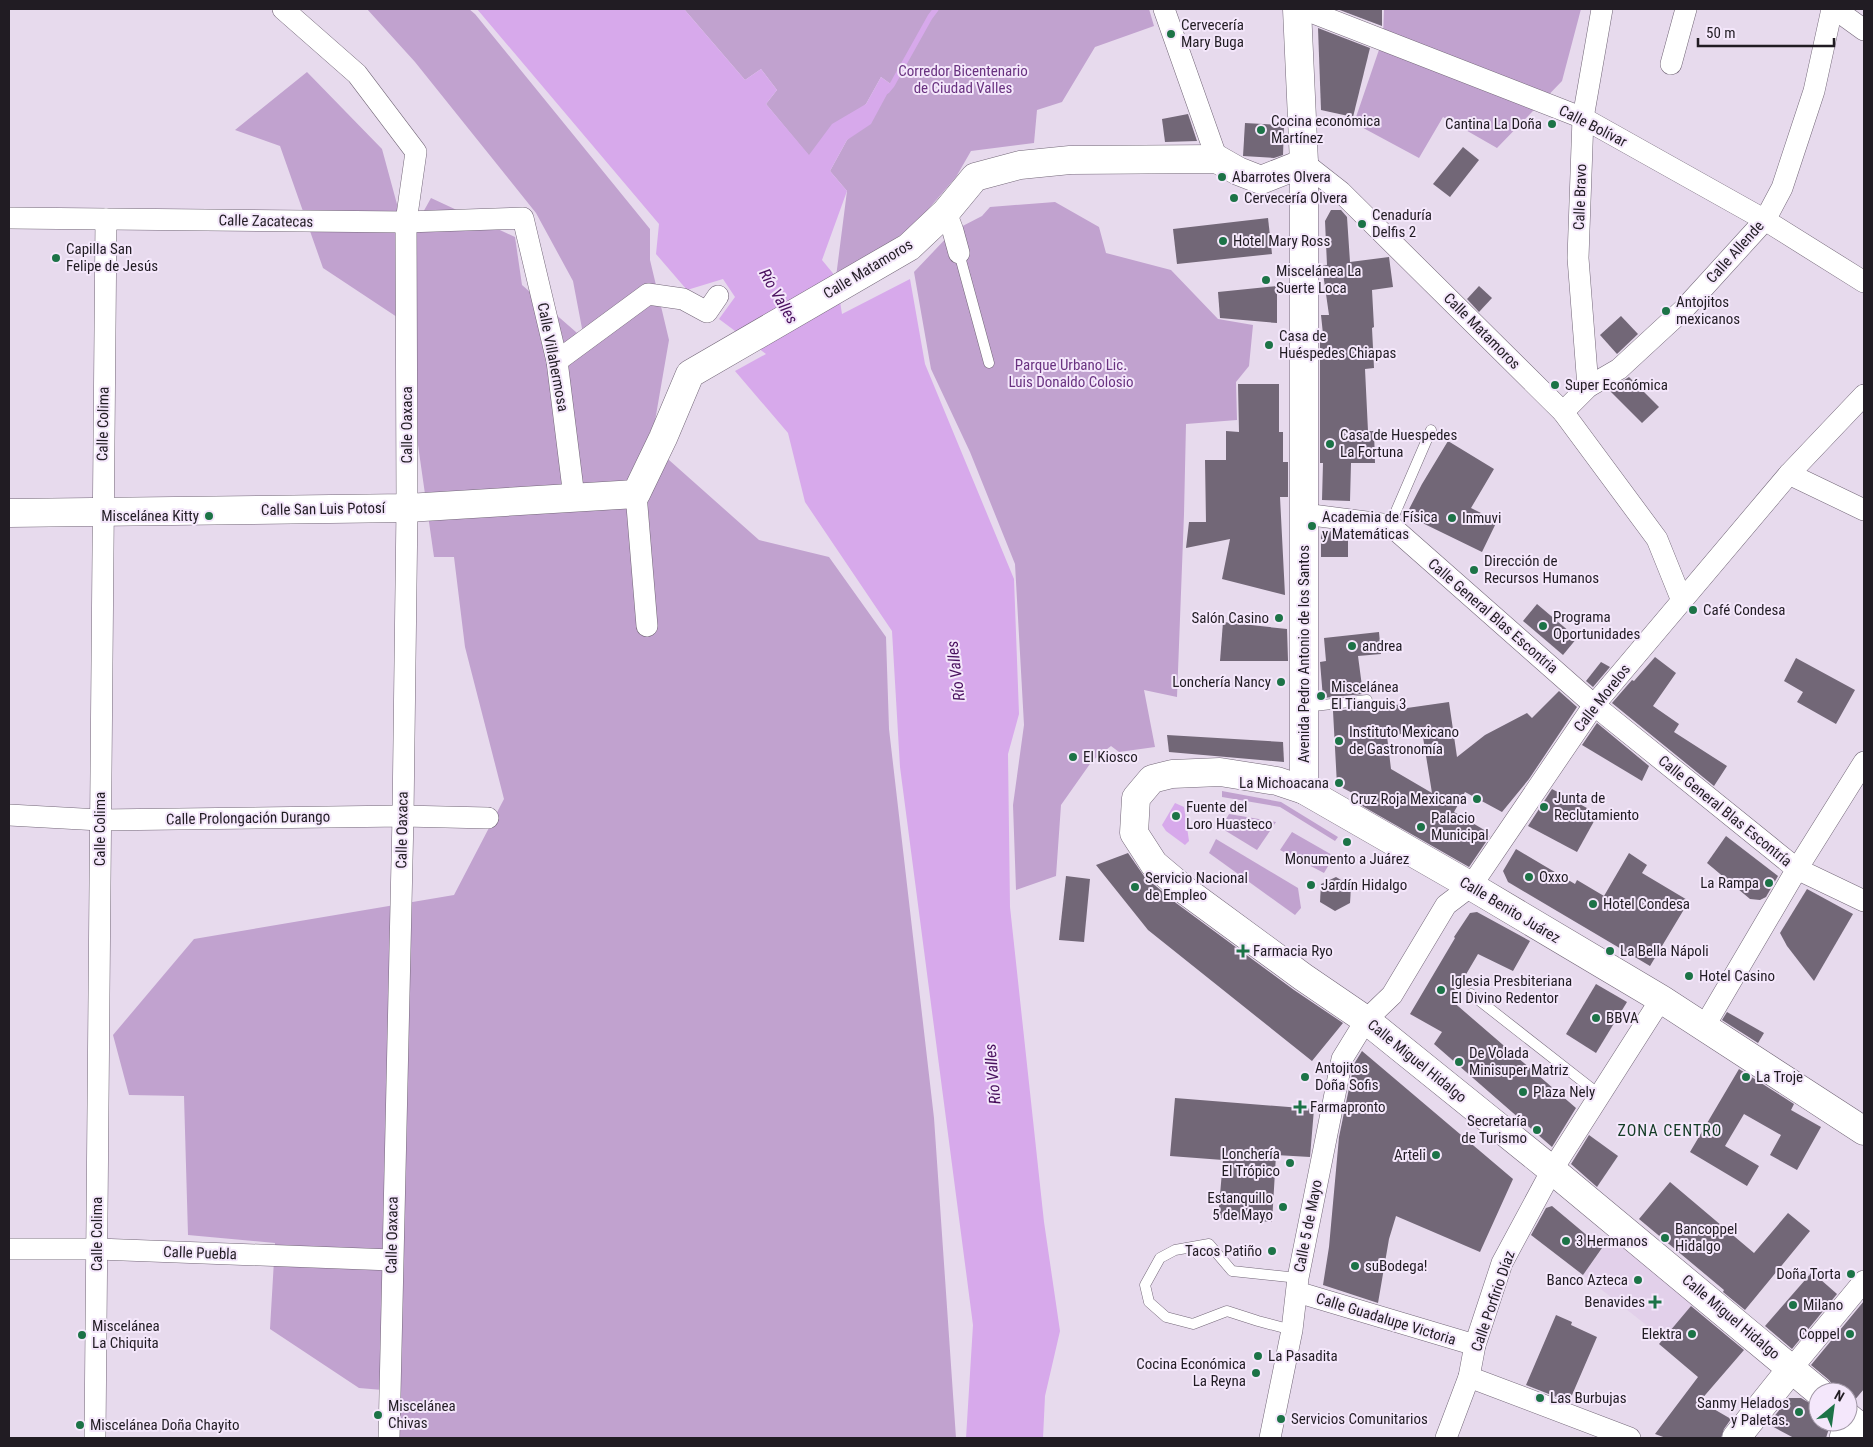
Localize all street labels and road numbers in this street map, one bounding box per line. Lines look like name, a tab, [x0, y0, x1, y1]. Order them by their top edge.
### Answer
street label: Calle Bolívar	[1556, 101, 1630, 151]
street label: Calle Bravo	[1570, 163, 1590, 231]
street label: Calle Zacatecas	[219, 211, 314, 231]
street label: Calle Allende	[1702, 217, 1768, 287]
street label: Calle Matamoros	[820, 235, 916, 303]
street label: Calle Matamoros	[1440, 289, 1524, 373]
street label: Calle Villahermosa	[534, 301, 572, 413]
street label: Calle Oaxaca	[398, 386, 416, 464]
street label: Calle Colima	[93, 387, 113, 461]
street label: Calle San Luis Potosí	[261, 499, 387, 519]
street label: Avenida Pedro Antonio de los Santos	[1295, 545, 1313, 763]
street label: Calle General Blas Escontria	[1424, 555, 1562, 677]
street label: Calle Morelos	[1570, 660, 1634, 736]
street label: Calle General Blas Escontría	[1655, 752, 1795, 870]
street label: Calle Oaxaca	[392, 791, 412, 869]
street label: Calle Colima	[91, 792, 109, 866]
street label: Calle Prolongación Durango	[166, 808, 330, 828]
street label: Calle Benito Juárez	[1457, 873, 1563, 947]
street label: Calle Miguel Hidalgo	[1364, 1016, 1470, 1106]
street label: Calle 5 de Mayo	[1290, 1178, 1326, 1274]
street label: Calle Oaxaca	[382, 1196, 402, 1274]
street label: Calle Colima	[88, 1197, 106, 1271]
street label: Calle Puebla	[163, 1243, 237, 1263]
street label: Calle Porfirio Díaz	[1467, 1248, 1519, 1354]
street label: Calle Miguel Hidalgo	[1678, 1271, 1784, 1363]
street label: Calle Guadalupe Victoria	[1314, 1289, 1458, 1349]

